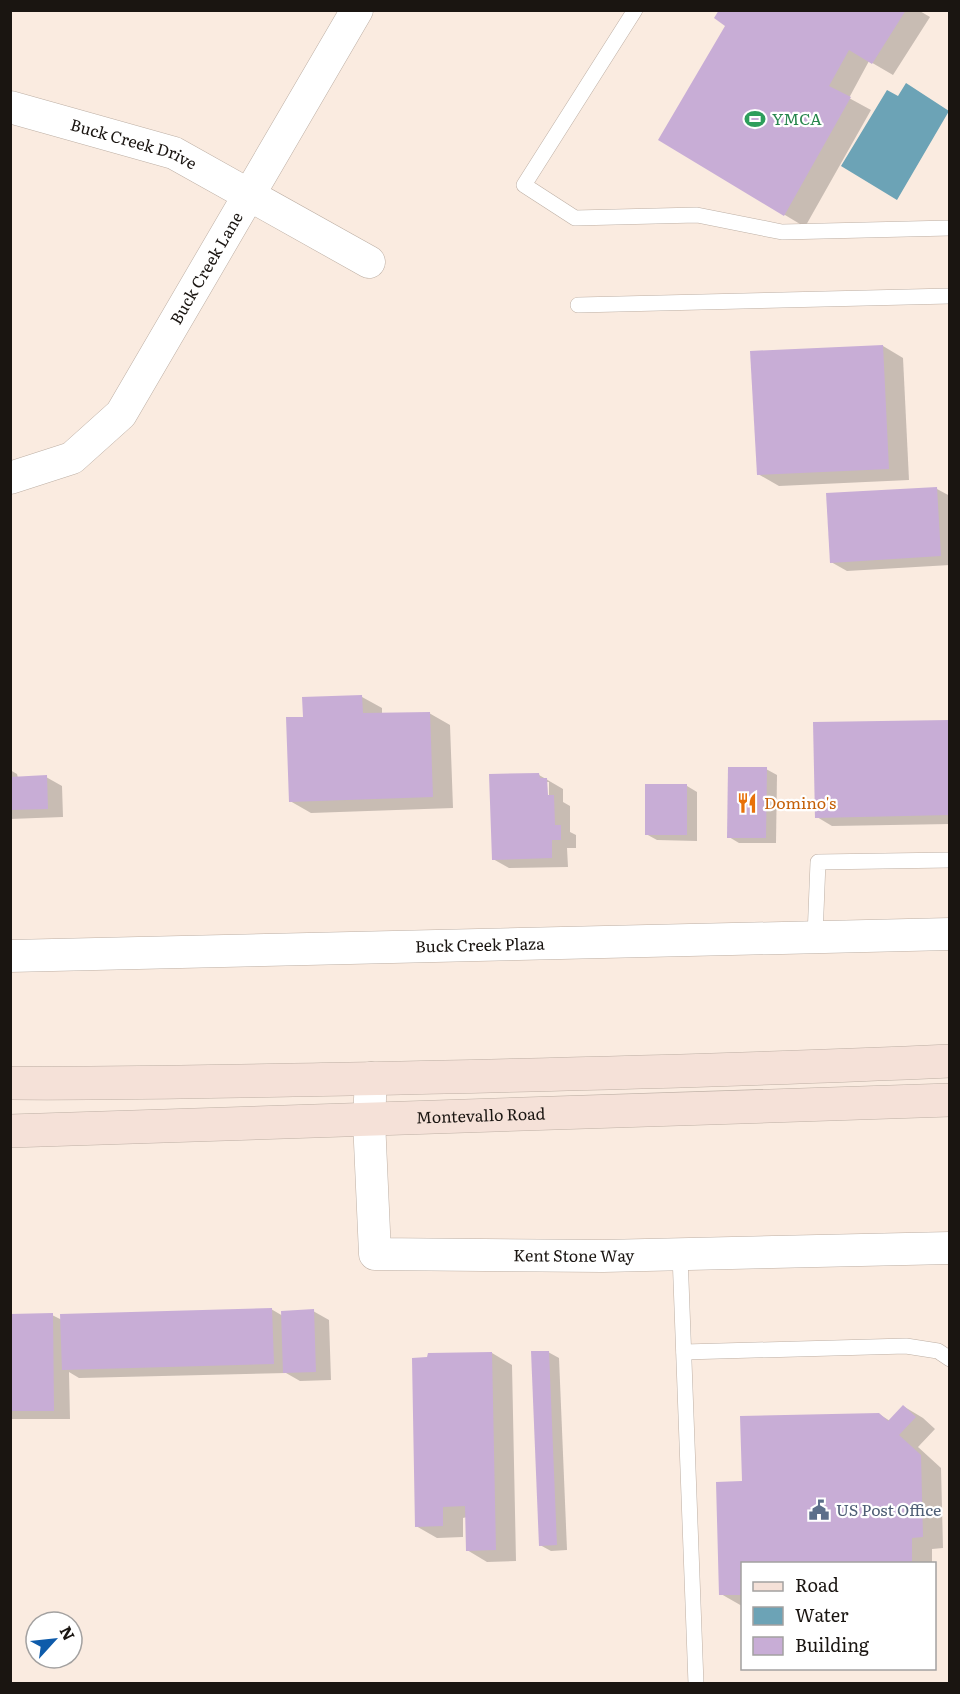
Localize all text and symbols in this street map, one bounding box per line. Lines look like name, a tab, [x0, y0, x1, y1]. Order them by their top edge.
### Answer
place label: YMCA	[772, 106, 822, 130]
sports icon: YMCA	[743, 107, 767, 131]
street label: Buck Creek Drive	[68, 112, 202, 175]
street label: Buck Creek Lane	[163, 207, 248, 328]
place label: Domino's	[764, 790, 836, 814]
restaurant icon: Domino's	[735, 791, 759, 815]
street label: Buck Creek Plaza	[415, 930, 545, 958]
street label: Montevallo Road	[416, 1100, 546, 1129]
street label: Kent Stone Way	[513, 1242, 635, 1267]
place label: US Post Office	[836, 1497, 941, 1521]
public building icon: US Post Office	[807, 1498, 831, 1522]
legend	[741, 1562, 936, 1670]
text: Road	[795, 1571, 839, 1598]
text: Water	[795, 1601, 849, 1628]
north arrow	[24, 1610, 84, 1670]
text: N	[55, 1621, 82, 1644]
text: Building	[795, 1631, 870, 1658]

